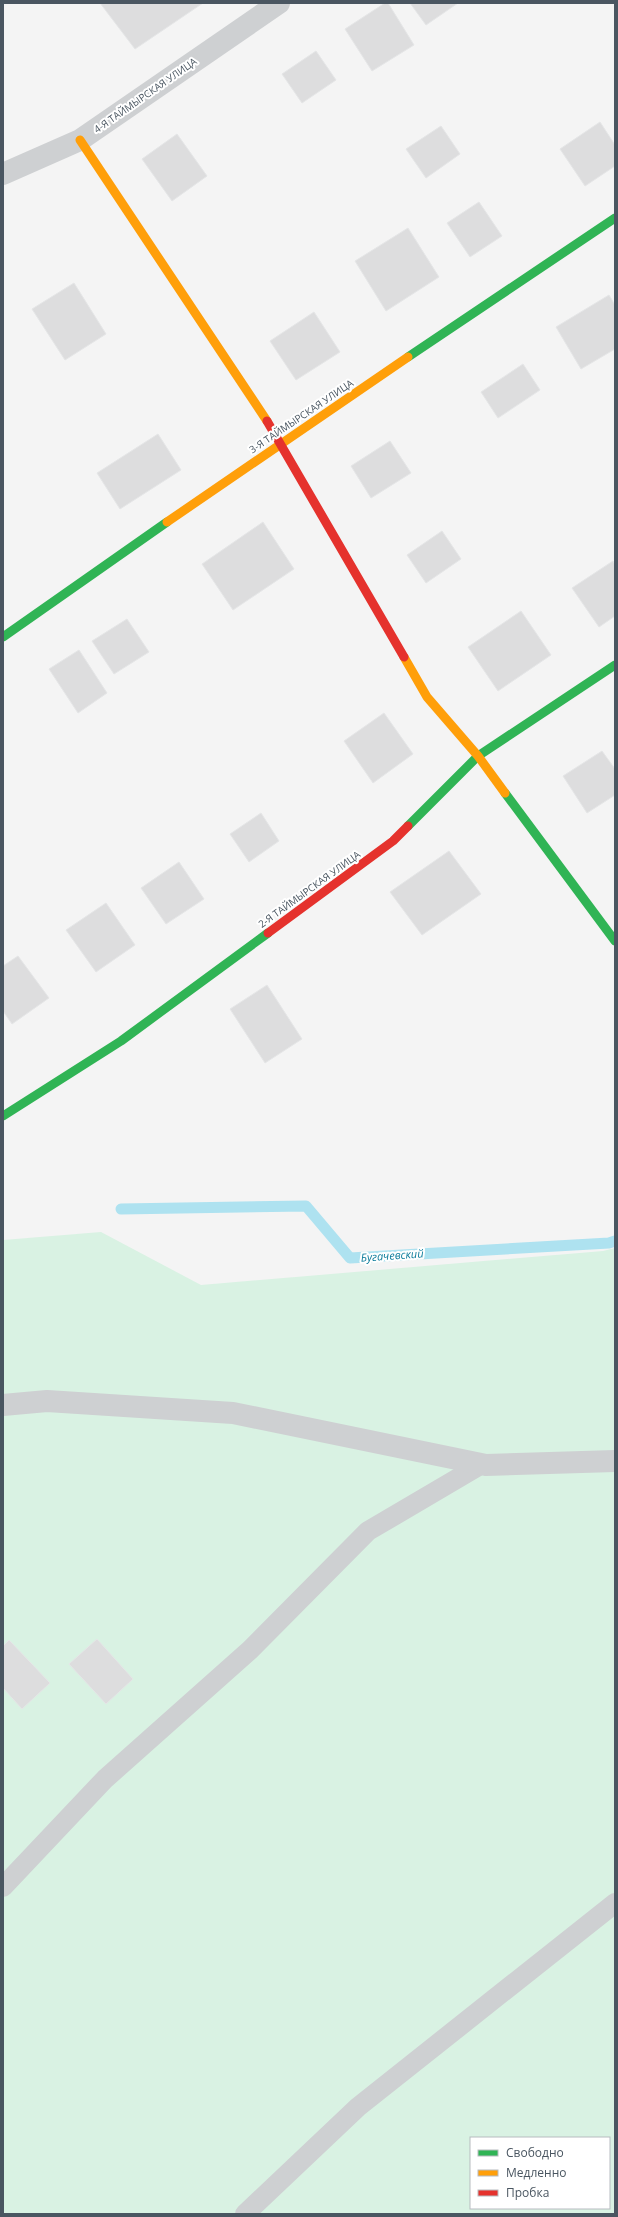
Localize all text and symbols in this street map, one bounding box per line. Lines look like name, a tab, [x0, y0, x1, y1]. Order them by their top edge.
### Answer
street label: 4-Я ТАЙМЫРСКАЯ УЛИЦА	[91, 54, 200, 136]
street label: 3-Я ТАЙМЫРСКАЯ УЛИЦА	[246, 375, 356, 456]
street label: 2-Я ТАЙМЫРСКАЯ УЛИЦА	[255, 847, 363, 931]
water label: Бугачевский	[360, 1245, 425, 1265]
legend	[470, 2137, 610, 2209]
text: Свободно	[506, 2144, 564, 2161]
text: Медленно	[506, 2164, 566, 2181]
text: Пробка	[506, 2184, 549, 2201]

